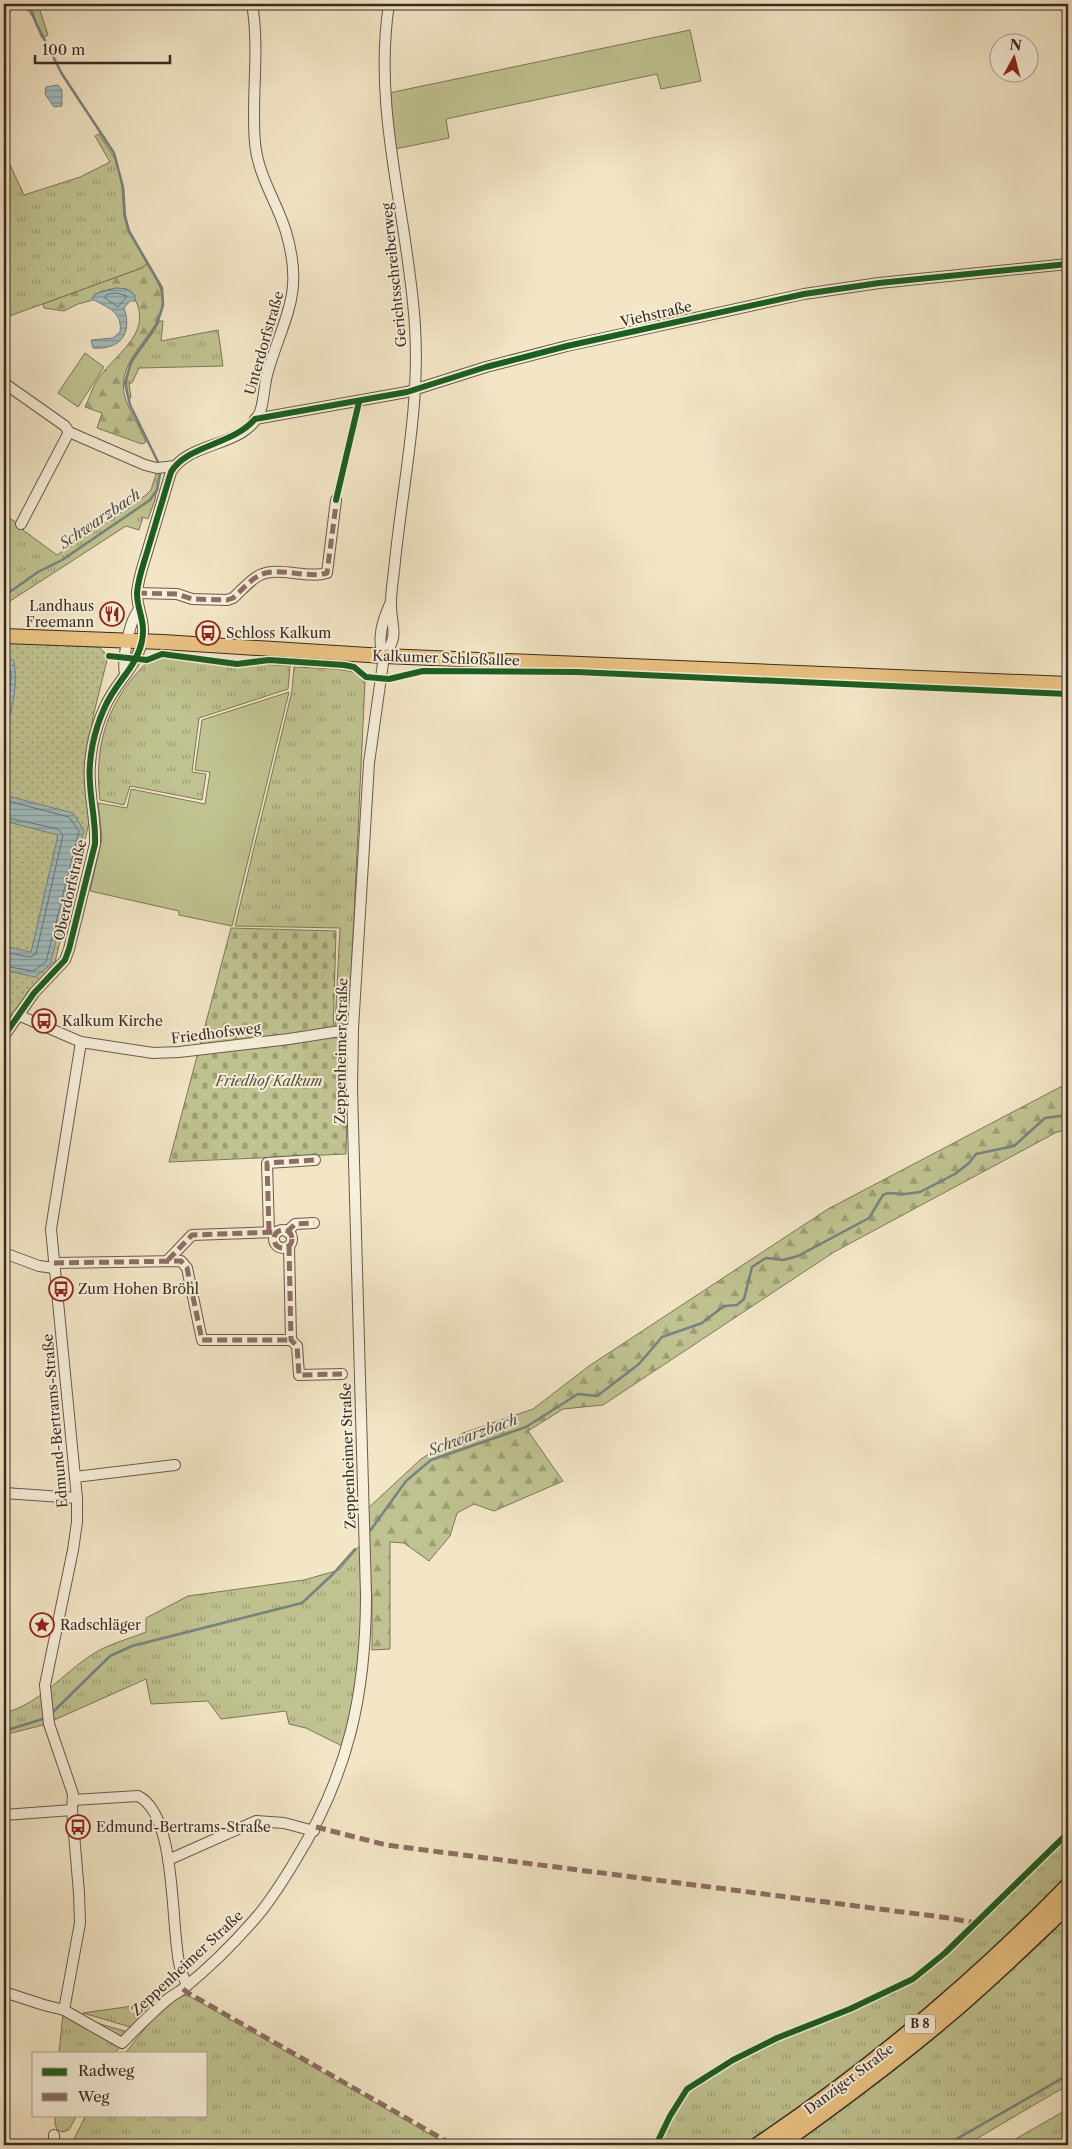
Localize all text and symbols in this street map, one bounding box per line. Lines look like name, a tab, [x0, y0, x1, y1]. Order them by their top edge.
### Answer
scale bar	[35, 32, 170, 64]
north arrow	[990, 32, 1040, 82]
text: N	[1008, 35, 1023, 55]
text: 100 m	[42, 40, 85, 59]
street label: Gerichtsschreiberweg	[377, 201, 411, 348]
street label: Unterdorfstraße	[241, 289, 288, 397]
street label: Viehstraße	[618, 297, 694, 331]
water label: Schwarzbach	[55, 485, 144, 553]
place label: Landhaus Freemann	[26, 597, 94, 631]
restaurant icon: Landhaus Freemann	[99, 601, 125, 627]
bus stop icon: Schloss Kalkum	[195, 620, 221, 646]
place label: Schloss Kalkum	[226, 624, 331, 642]
street label: Kalkumer Schloßallee	[372, 646, 520, 670]
street label: Oberdorfstraße	[50, 837, 90, 942]
street label: Zeppenheimer Straße	[331, 978, 351, 1124]
bus stop icon: Kalkum Kirche	[31, 1008, 57, 1034]
place label: Kalkum Kirche	[62, 1012, 163, 1030]
street label: Friedhofsweg	[170, 1018, 263, 1047]
park label: Friedhof Kalkum	[215, 1072, 322, 1090]
bus stop icon: Zum Hohen Bröhl	[48, 1276, 74, 1302]
place label: Zum Hohen Bröhl	[78, 1280, 199, 1298]
street label: Edmund-Bertrams-Straße	[38, 1333, 72, 1509]
street label: Zeppenheimer Straße	[336, 1382, 360, 1529]
water label: Schwarzbach	[425, 1410, 520, 1460]
place icon: Radschläger	[29, 1612, 55, 1638]
place label: Radschläger	[60, 1616, 141, 1634]
bus stop icon: Edmund-Bertrams-Straße	[65, 1814, 91, 1840]
place label: Edmund-Bertrams-Straße	[96, 1818, 271, 1836]
street label: Zeppenheimer Straße	[127, 1906, 247, 2020]
road number: B 8	[905, 2015, 935, 2034]
street label: Danziger Straße	[801, 2039, 898, 2119]
legend	[32, 2052, 208, 2116]
text: Radweg	[78, 2061, 134, 2080]
text: Weg	[77, 2087, 110, 2106]

